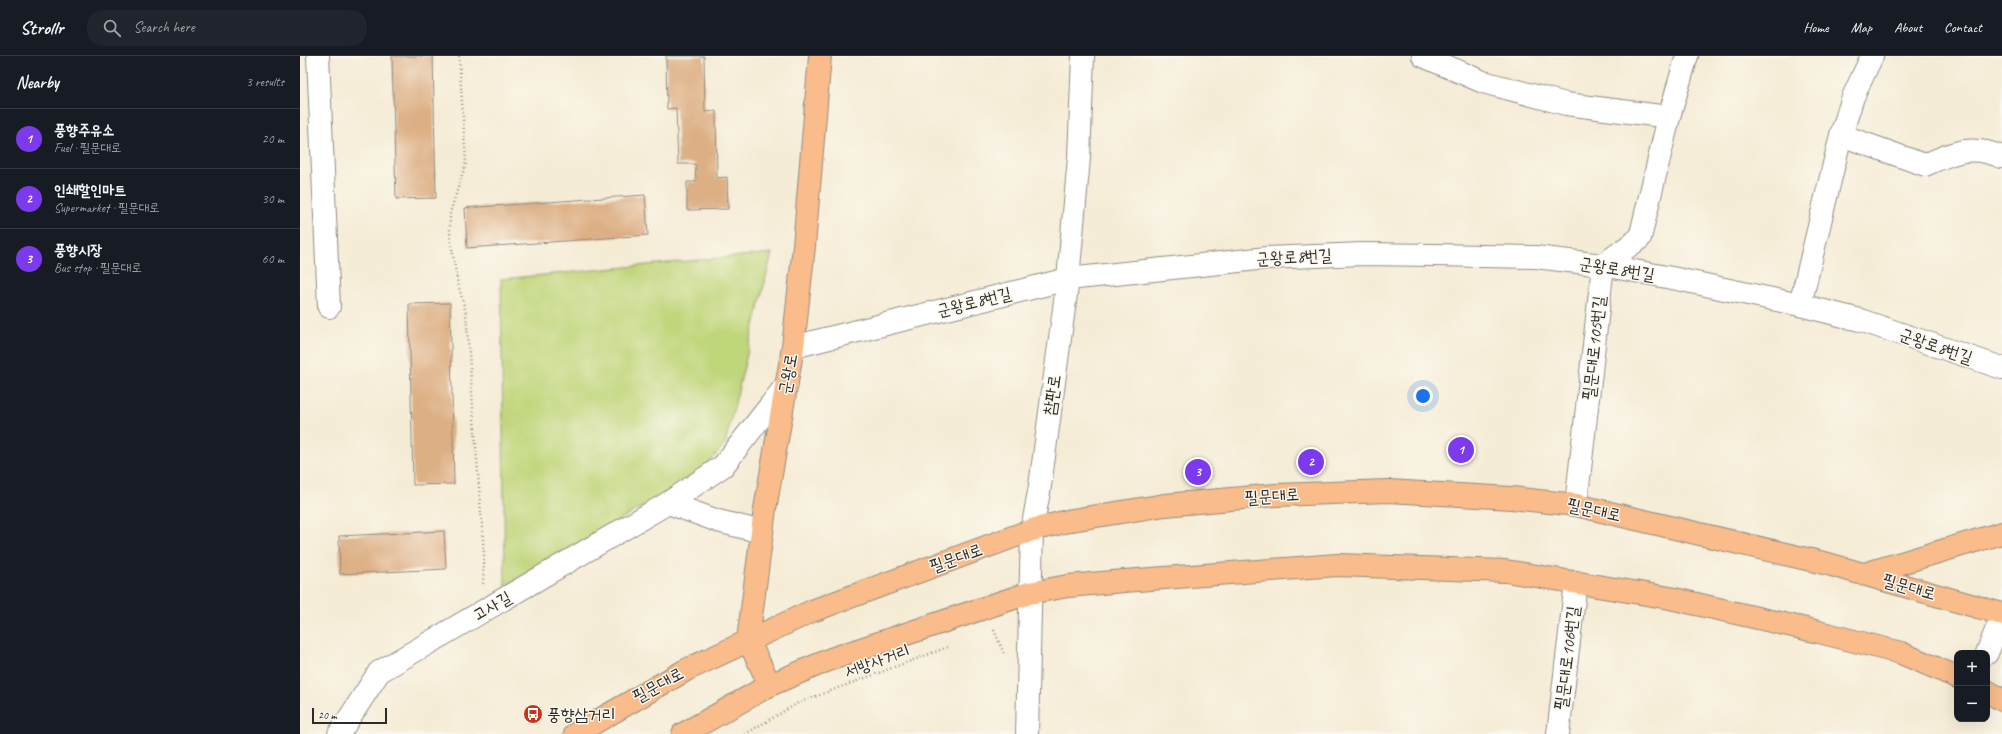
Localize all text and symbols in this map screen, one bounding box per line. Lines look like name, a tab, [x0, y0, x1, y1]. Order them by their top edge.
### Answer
search box	[87, 10, 367, 46]
text: Strollr	[20, 16, 63, 40]
icon: search	[101, 17, 123, 39]
text: Search here	[133, 18, 195, 37]
text: Home	[1803, 19, 1829, 36]
text: Map	[1851, 19, 1872, 36]
text: About	[1894, 19, 1922, 36]
text: Contact	[1944, 19, 1982, 36]
text: Nearby	[16, 72, 59, 93]
text: 3 results	[246, 74, 284, 90]
text: 풍향주유소	[54, 121, 114, 140]
text: 1	[26, 131, 32, 147]
text: 20 m	[262, 131, 284, 147]
text: Fuel · 필문대로	[54, 140, 122, 156]
text: 인쇄할인마트	[54, 181, 126, 200]
text: 2	[26, 191, 32, 207]
text: 30 m	[262, 191, 284, 207]
text: Supermarket · 필문대로	[54, 200, 160, 216]
text: 풍향시장	[54, 241, 102, 260]
street label: 군왕로8번길	[1255, 245, 1333, 269]
text: 3	[26, 251, 32, 267]
text: 60 m	[262, 251, 284, 267]
street label: 군왕로8번길	[1578, 253, 1657, 285]
text: Bus stop · 필문대로	[54, 260, 142, 276]
street label: 군왕로8번길	[935, 283, 1014, 321]
street label: 필문대로105번길	[1578, 294, 1610, 401]
street label: 군왕로8번길	[1897, 324, 1976, 368]
street label: 군왕로	[774, 352, 802, 396]
street label: 참판로	[1039, 373, 1065, 417]
your location	[1413, 386, 1433, 406]
pin: 1	[1448, 435, 1474, 465]
pin: 2	[1298, 447, 1324, 477]
pin: 3	[1185, 457, 1211, 487]
street label: 필문대로	[1244, 484, 1300, 508]
street label: 필문대로	[1565, 494, 1623, 526]
street label: 필문대로	[927, 539, 985, 577]
street label: 필문대로	[1880, 569, 1938, 605]
street label: 고사길	[469, 586, 515, 625]
street label: 필문대로106번길	[1550, 604, 1584, 711]
street label: 서방사거리	[841, 639, 913, 683]
map controls	[1954, 650, 1990, 722]
button: +	[1954, 650, 1990, 686]
street label: 필문대로	[629, 663, 687, 707]
button: −	[1954, 686, 1990, 722]
bus stop icon: 풍향삼거리	[522, 703, 544, 725]
place label: 풍향삼거리	[547, 704, 615, 725]
scale bar	[312, 706, 387, 725]
text: 20 m	[318, 708, 337, 722]

